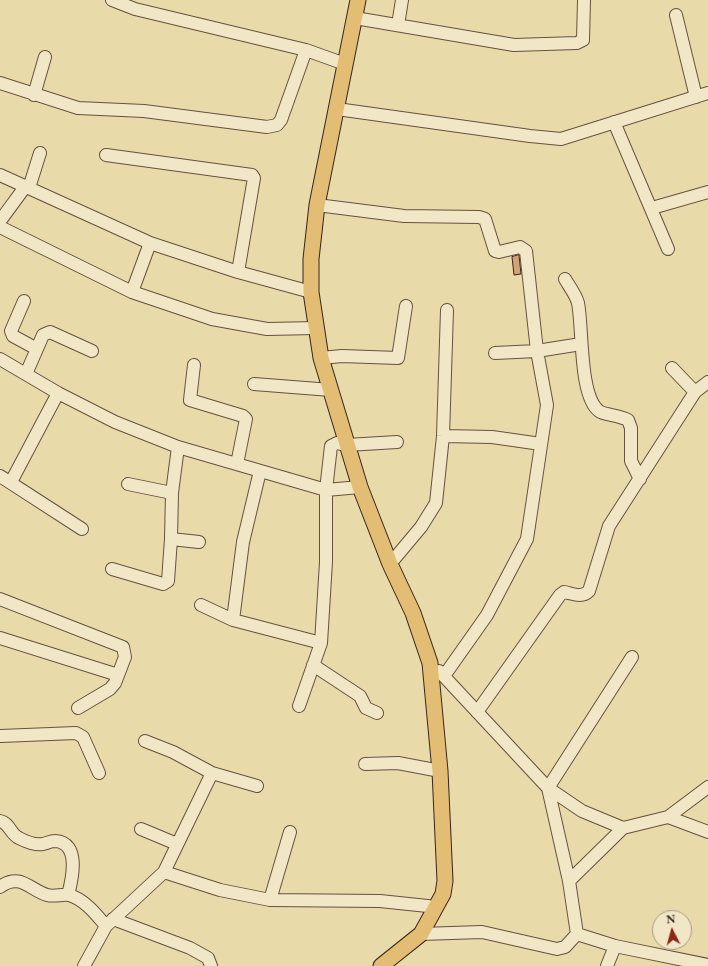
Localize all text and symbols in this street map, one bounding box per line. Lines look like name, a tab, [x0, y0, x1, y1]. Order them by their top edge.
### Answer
north arrow	[652, 910, 692, 950]
text: N	[666, 912, 676, 926]

